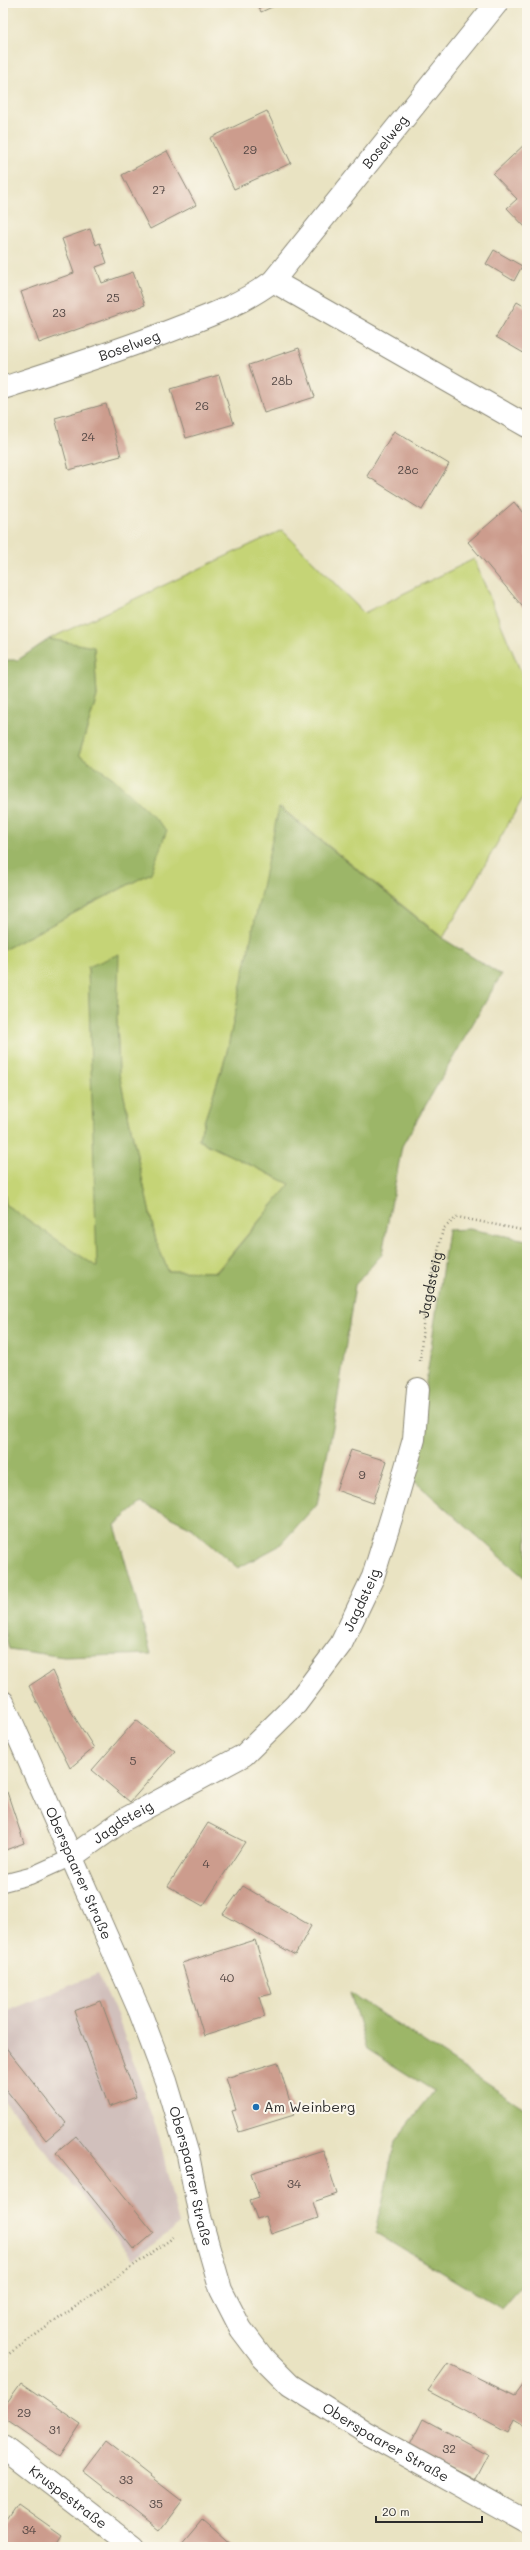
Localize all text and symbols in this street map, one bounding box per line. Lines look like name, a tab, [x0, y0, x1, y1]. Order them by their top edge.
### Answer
street label: Boselweg	[357, 111, 412, 172]
house number: 29	[243, 141, 257, 157]
house number: 27	[152, 181, 166, 197]
house number: 25	[106, 289, 120, 305]
house number: 23	[52, 304, 66, 320]
street label: Boselweg	[96, 326, 162, 365]
house number: 28b	[271, 372, 293, 388]
house number: 26	[195, 397, 209, 413]
house number: 24	[81, 428, 95, 444]
house number: 28c	[397, 461, 419, 477]
street label: Jagdsteig	[414, 1250, 447, 1319]
house number: 9	[358, 1466, 366, 1482]
street label: Jagdsteig	[338, 1566, 384, 1634]
house number: 5	[130, 1752, 137, 1768]
street label: Jagdsteig	[89, 1796, 156, 1848]
street label: Oberspaarer Straße	[41, 1803, 117, 1942]
house number: 4	[202, 1855, 210, 1871]
house number: 40	[220, 1969, 235, 1985]
place label: Am Weinberg	[264, 2097, 355, 2116]
marker: Am Weinberg	[251, 2102, 261, 2112]
street label: Oberspaarer Straße	[165, 2104, 218, 2248]
house number: 34	[287, 2175, 301, 2191]
street label: Oberspaarer Straße	[319, 2398, 453, 2486]
house number: 29	[17, 2404, 31, 2420]
house number: 31	[49, 2421, 61, 2437]
house number: 32	[442, 2440, 456, 2456]
street label: Kruspestraße	[25, 2461, 111, 2533]
house number: 33	[119, 2471, 133, 2487]
house number: 35	[149, 2495, 163, 2511]
scale bar	[376, 2498, 482, 2524]
text: 20 m	[382, 2503, 410, 2519]
house number: 34	[22, 2521, 36, 2537]

